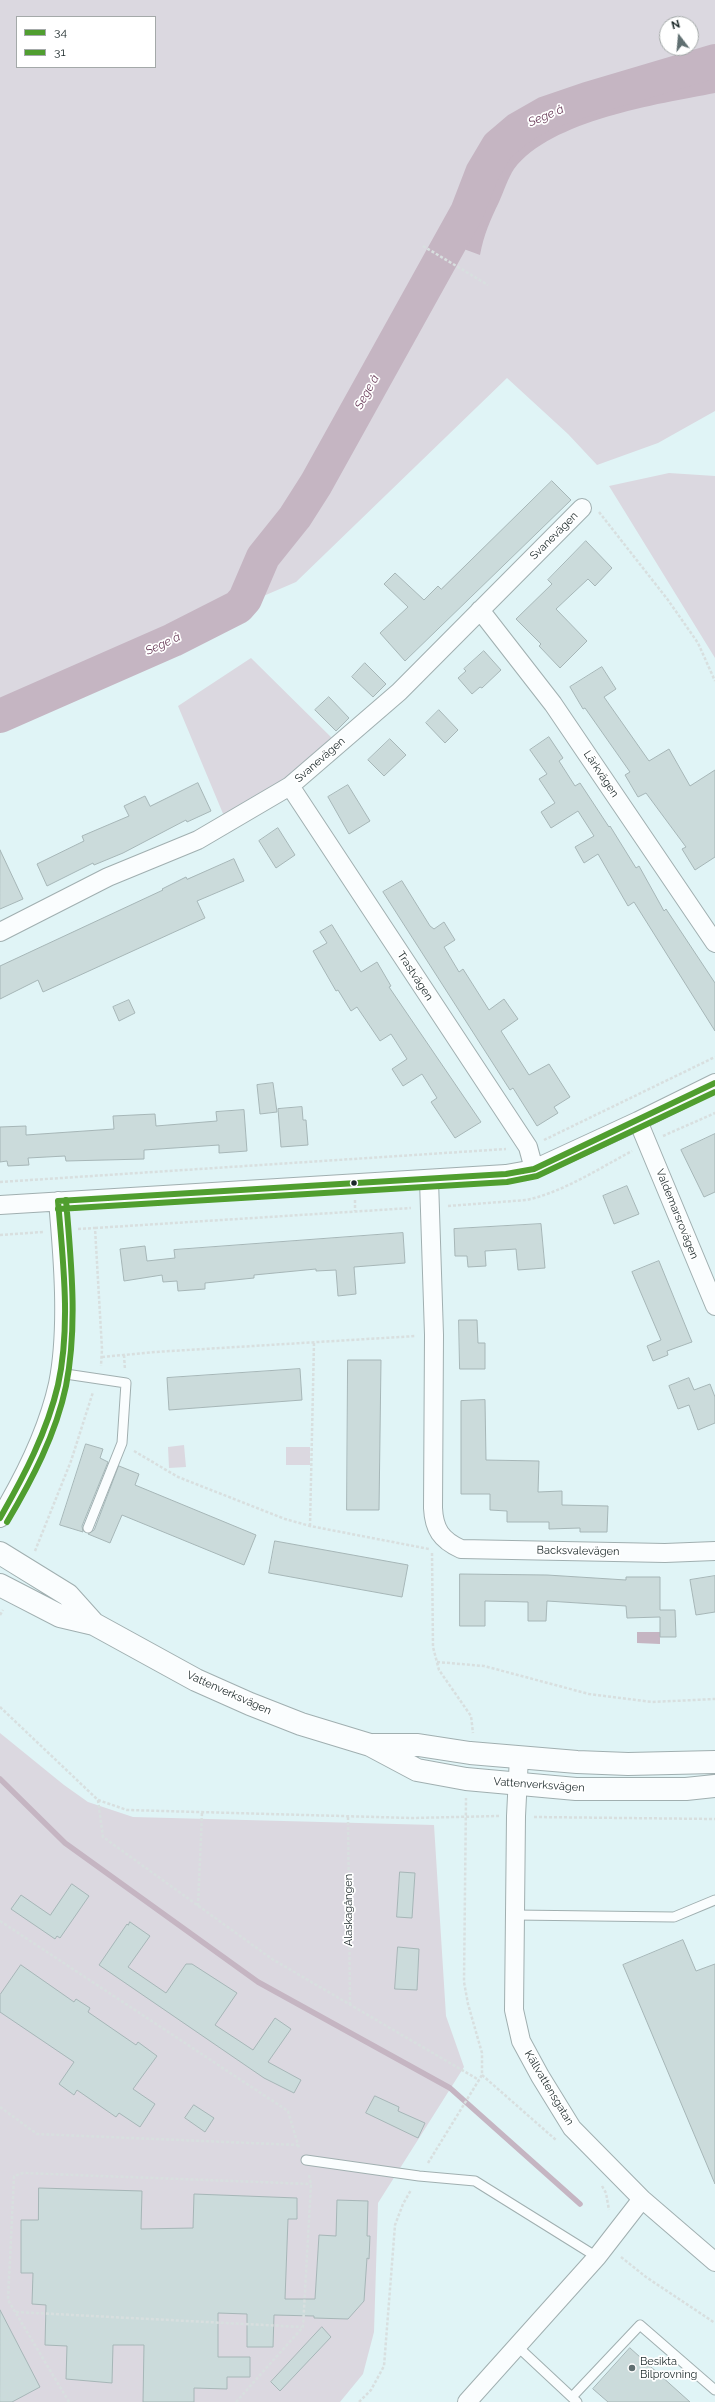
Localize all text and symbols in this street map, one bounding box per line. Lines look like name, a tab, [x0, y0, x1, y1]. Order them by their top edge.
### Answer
legend	[16, 16, 156, 68]
north arrow	[659, 16, 699, 56]
text: N	[670, 18, 682, 32]
text: 34	[54, 25, 67, 39]
text: 31	[54, 45, 66, 59]
water label: Sege å	[526, 102, 566, 130]
water label: Sege å	[352, 372, 382, 412]
street label: Svanevägen	[527, 509, 581, 563]
water label: Sege å	[143, 630, 183, 658]
street label: Svanevägen	[292, 735, 348, 785]
street label: Lärkvägen	[581, 748, 621, 800]
street label: Trastvägen	[394, 949, 436, 1003]
street label: Valdemarsrovägen	[653, 1167, 701, 1261]
unlabelled marker	[349, 1178, 359, 1188]
street label: Backsvalevägen	[537, 1544, 619, 1558]
street label: Vattenverksvägen	[185, 1668, 273, 1718]
street label: Vattenverksvägen	[493, 1775, 585, 1795]
street label: Alaskagången	[342, 1874, 356, 1946]
street label: Källvattensgatan	[521, 2048, 577, 2128]
place label: Besikta Bilprovning	[640, 2355, 697, 2381]
marker: Besikta Bilprovning	[627, 2363, 637, 2373]

